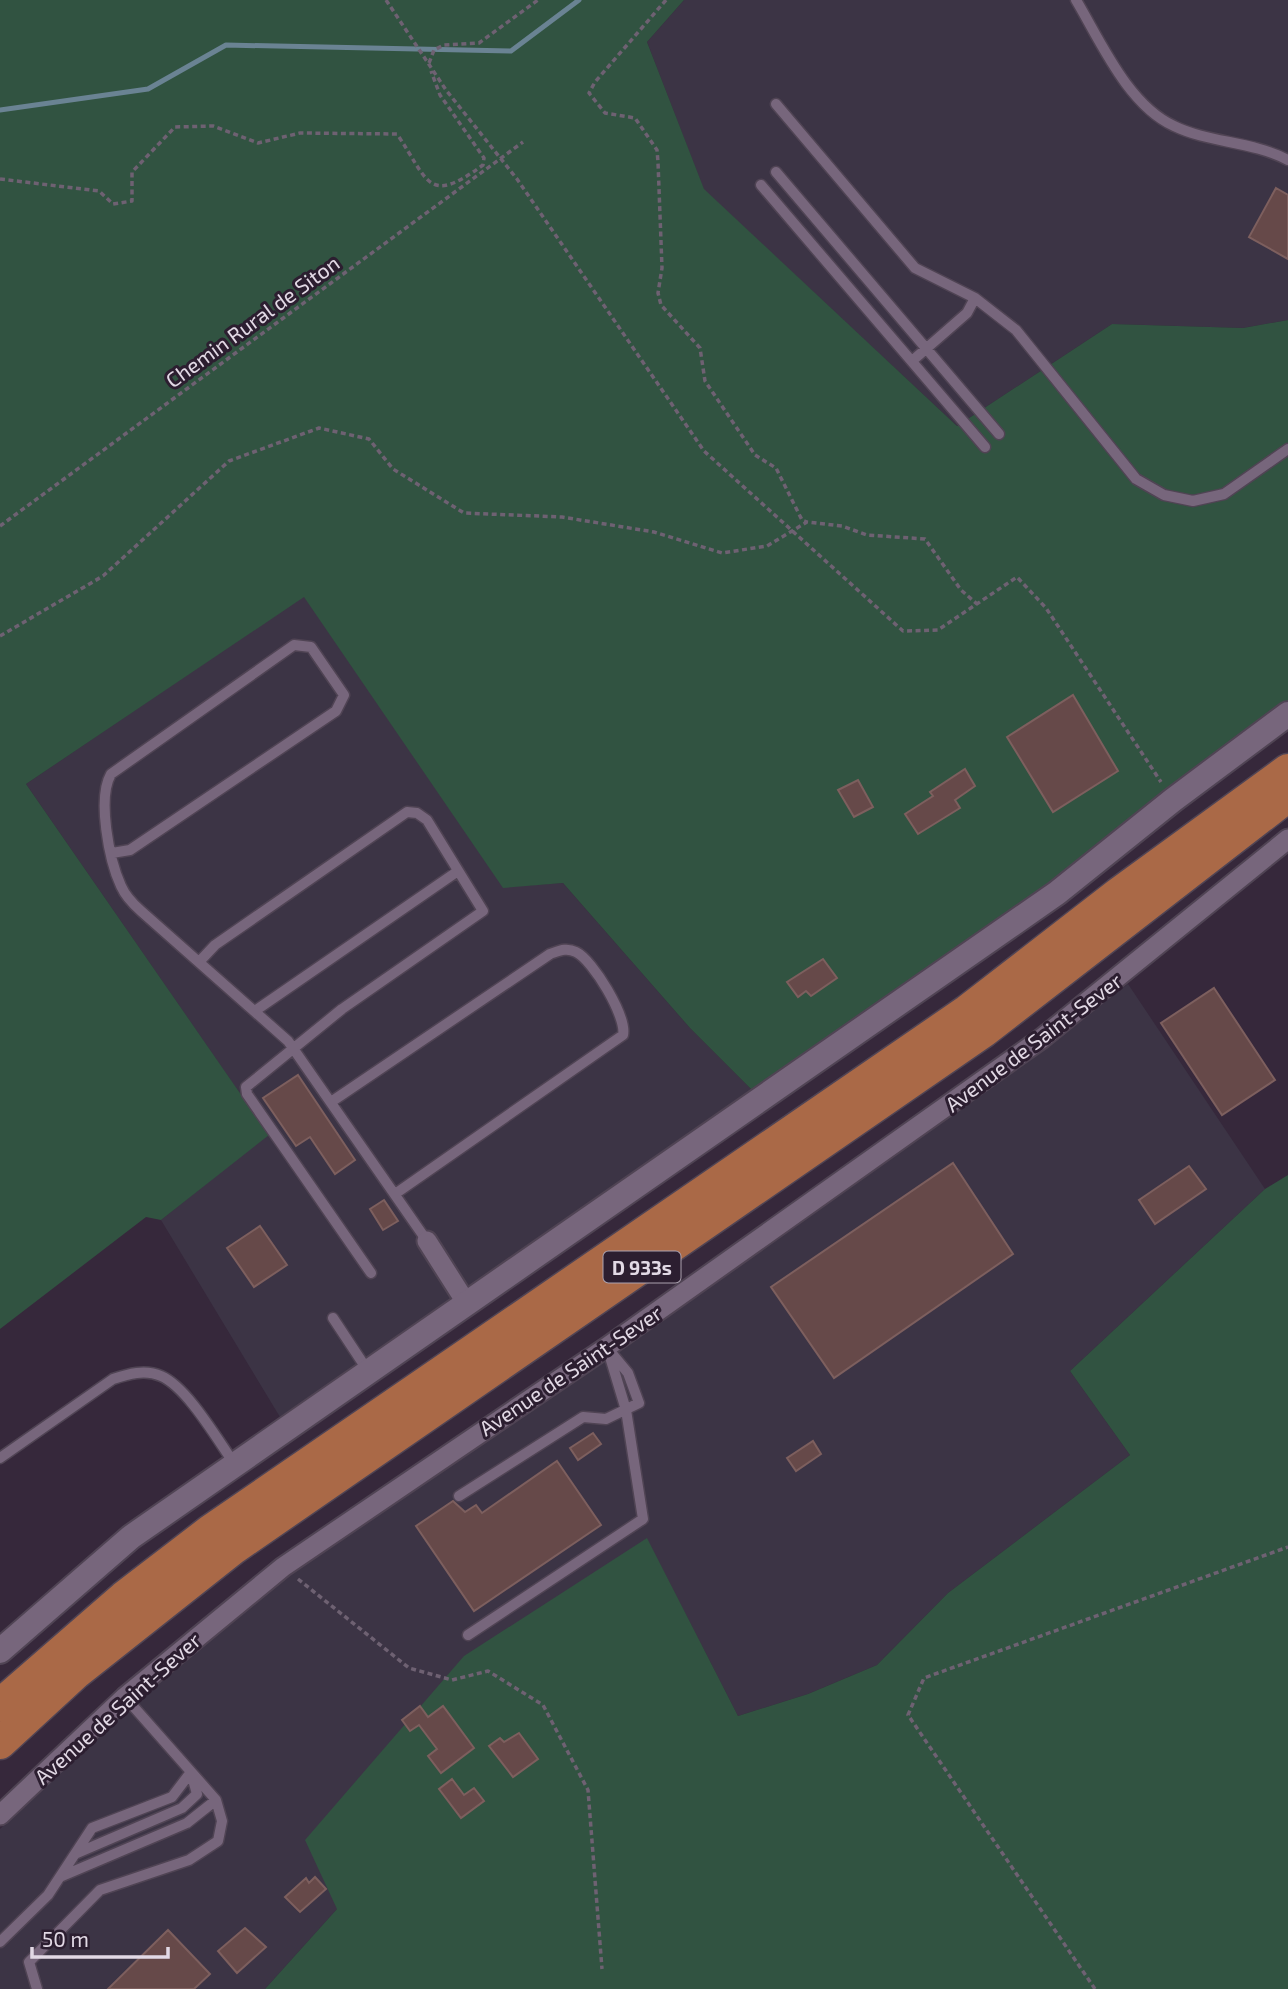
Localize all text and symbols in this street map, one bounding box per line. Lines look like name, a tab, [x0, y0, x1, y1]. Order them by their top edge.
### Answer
street label: Chemin Rural de Siton	[160, 250, 344, 392]
street label: Avenue de Saint-Sever	[940, 967, 1127, 1117]
road number: D 933s	[604, 1252, 680, 1282]
street label: Avenue de Saint-Sever	[474, 1299, 666, 1440]
street label: Avenue de Saint-Sever	[29, 1627, 206, 1789]
scale bar	[32, 1916, 168, 1960]
text: 50 m	[42, 1926, 89, 1951]

